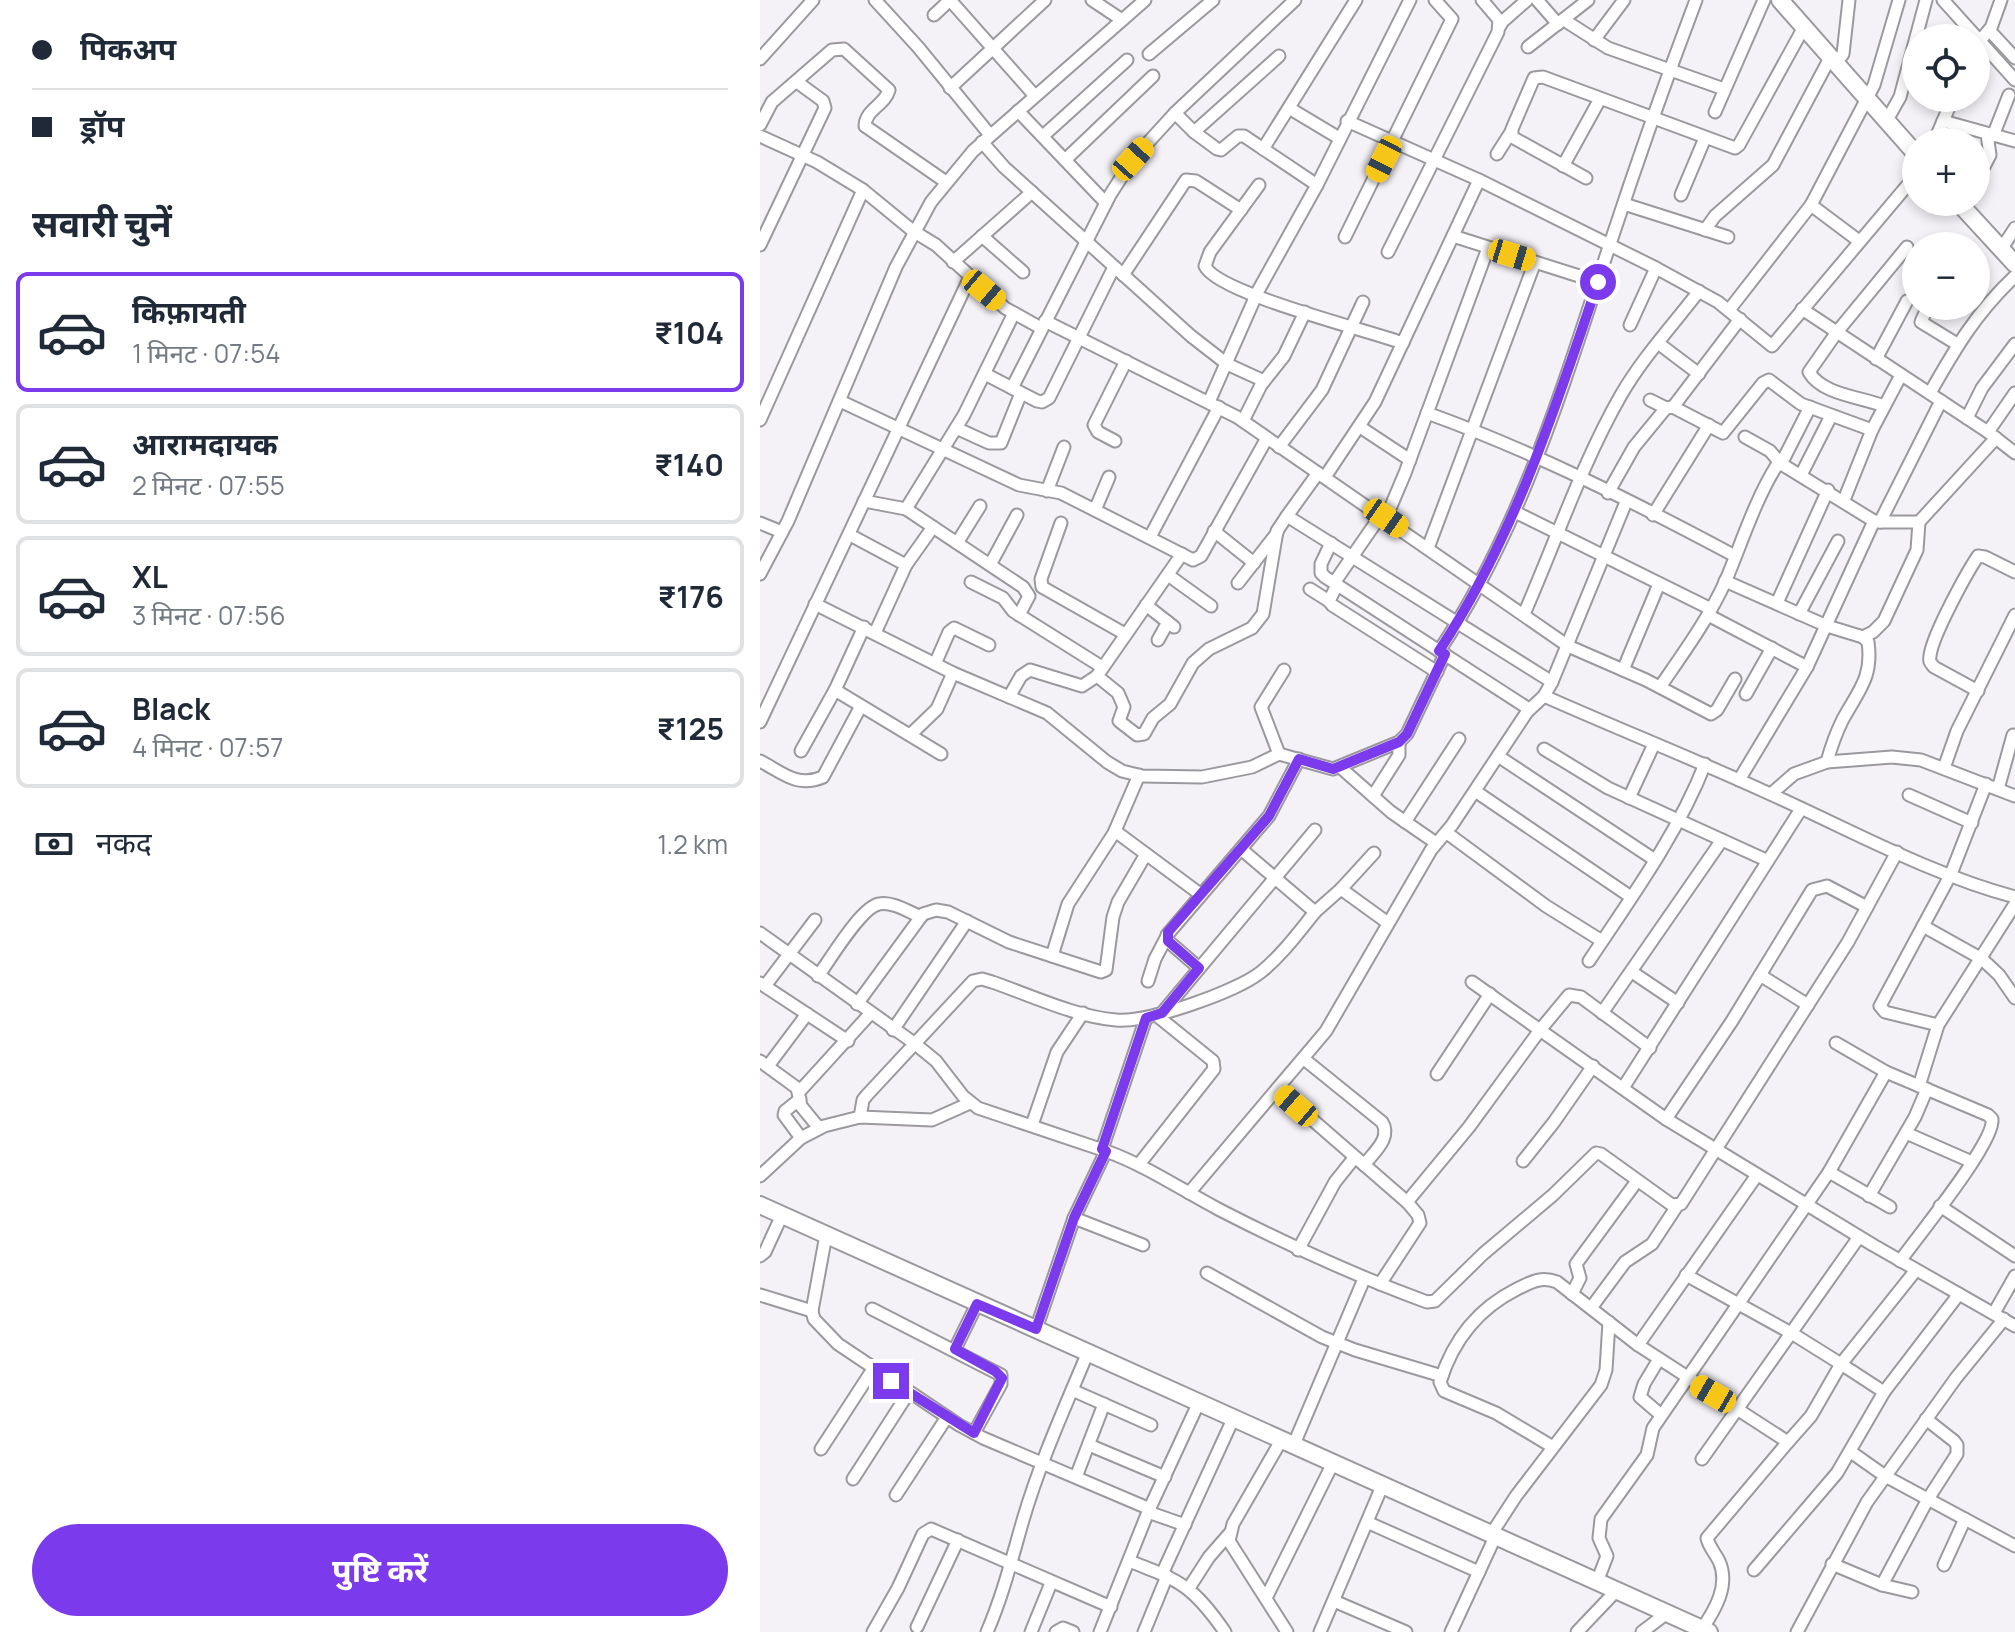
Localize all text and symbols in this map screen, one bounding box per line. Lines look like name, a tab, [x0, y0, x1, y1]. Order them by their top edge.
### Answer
map controls	[1902, 24, 1990, 320]
button: locate	[1902, 24, 1990, 112]
text: पिकअप	[80, 28, 176, 69]
text: ड्रॉप	[80, 105, 124, 146]
button: +	[1902, 128, 1990, 216]
car	[1362, 132, 1406, 186]
car	[1108, 133, 1158, 185]
text: सवारी चुनें	[32, 199, 172, 248]
button: −	[1902, 232, 1990, 320]
car	[1486, 237, 1538, 273]
route start	[1580, 264, 1616, 300]
car	[958, 265, 1010, 315]
text: किफ़ायती	[132, 291, 246, 332]
icon: car	[36, 296, 108, 368]
text: ₹104	[654, 312, 724, 353]
text: 1 मिनट · 07:54	[132, 335, 280, 371]
text: आरामदायक	[132, 423, 278, 464]
icon: car	[36, 428, 108, 500]
text: ₹140	[654, 444, 724, 485]
text: 2 मिनट · 07:55	[132, 467, 285, 503]
car	[1359, 494, 1413, 542]
text: XL	[132, 556, 168, 597]
icon: car	[36, 560, 108, 632]
text: ₹176	[658, 576, 724, 617]
text: 3 मिनट · 07:56	[132, 597, 286, 633]
text: Black	[132, 688, 210, 729]
icon: car	[36, 692, 108, 764]
text: ₹125	[657, 708, 724, 749]
text: 4 मिनट · 07:57	[132, 729, 283, 765]
icon: cash	[32, 822, 76, 866]
text: नकद	[96, 822, 152, 863]
text: 1.2 km	[657, 826, 728, 862]
car	[1270, 1081, 1322, 1131]
route end	[873, 1363, 909, 1399]
car	[1686, 1372, 1740, 1416]
button: पुष्टि करें	[32, 1524, 728, 1616]

